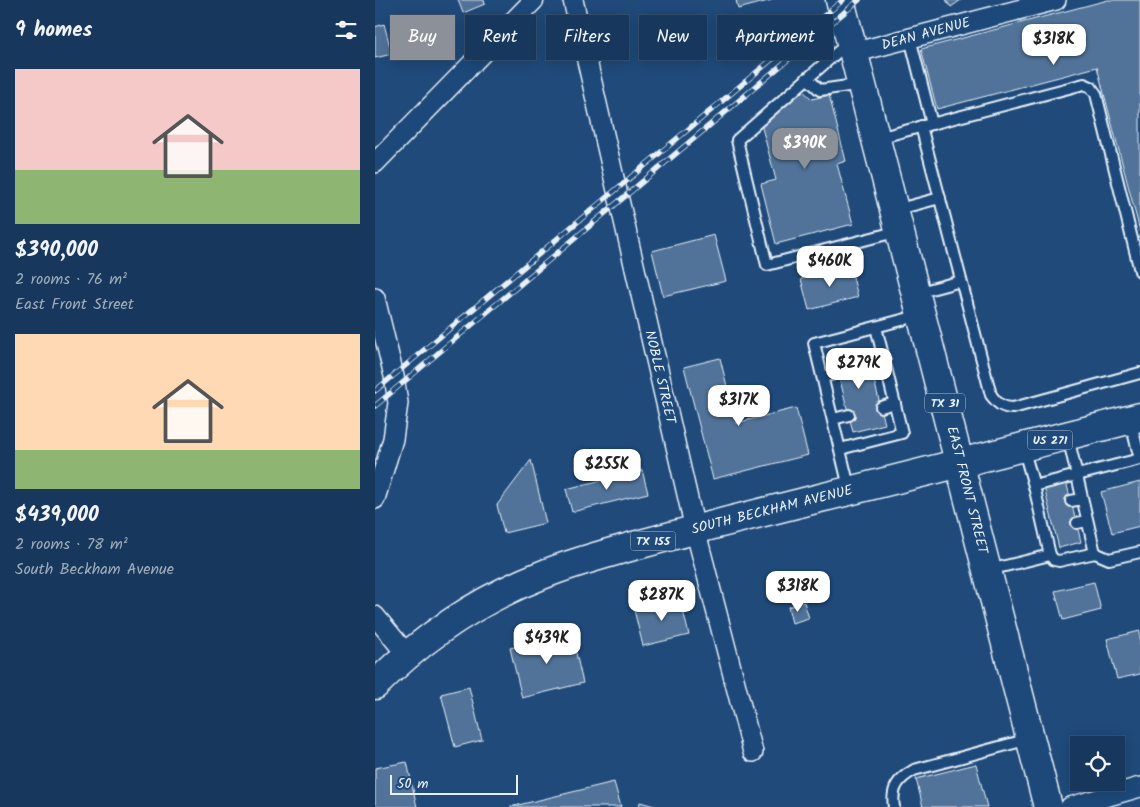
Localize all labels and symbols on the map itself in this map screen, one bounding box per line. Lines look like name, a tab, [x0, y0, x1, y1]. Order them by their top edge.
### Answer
street label: DEAN AVENUE	[879, 11, 974, 56]
pin: $318K	[1019, 23, 1089, 66]
pin: $390K	[770, 128, 840, 170]
pin: $460K	[795, 246, 865, 288]
street label: NOBLE STREET	[639, 328, 682, 427]
pin: $279K	[824, 348, 894, 390]
pin: $317K	[704, 384, 774, 427]
road number: TX 31	[925, 393, 965, 412]
street label: EAST FRONT STREET	[940, 424, 994, 558]
road number: US 271	[1027, 430, 1073, 450]
pin: $255K	[572, 448, 642, 491]
street label: SOUTH BECKHAM AVENUE	[689, 479, 856, 541]
road number: TX 155	[631, 532, 675, 550]
pin: $318K	[763, 570, 833, 613]
pin: $287K	[627, 580, 697, 622]
pin: $439K	[512, 622, 582, 665]
scale bar	[390, 772, 517, 795]

